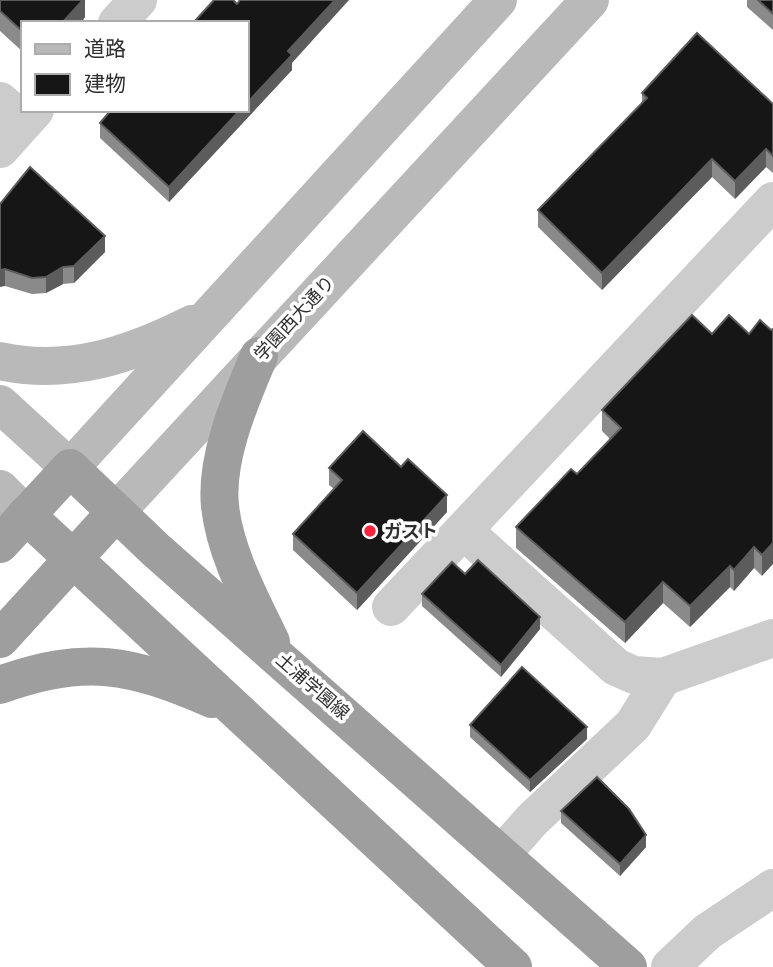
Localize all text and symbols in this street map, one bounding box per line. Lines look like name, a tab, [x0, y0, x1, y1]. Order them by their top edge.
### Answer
legend	[21, 21, 248, 112]
text: 道路	[84, 35, 126, 61]
text: 建物	[84, 70, 126, 96]
street label: 学園西大通り	[249, 271, 339, 365]
place label: ガスト	[384, 520, 438, 543]
marker: ガスト	[362, 523, 378, 539]
street label: 土浦学園線	[271, 648, 355, 724]

